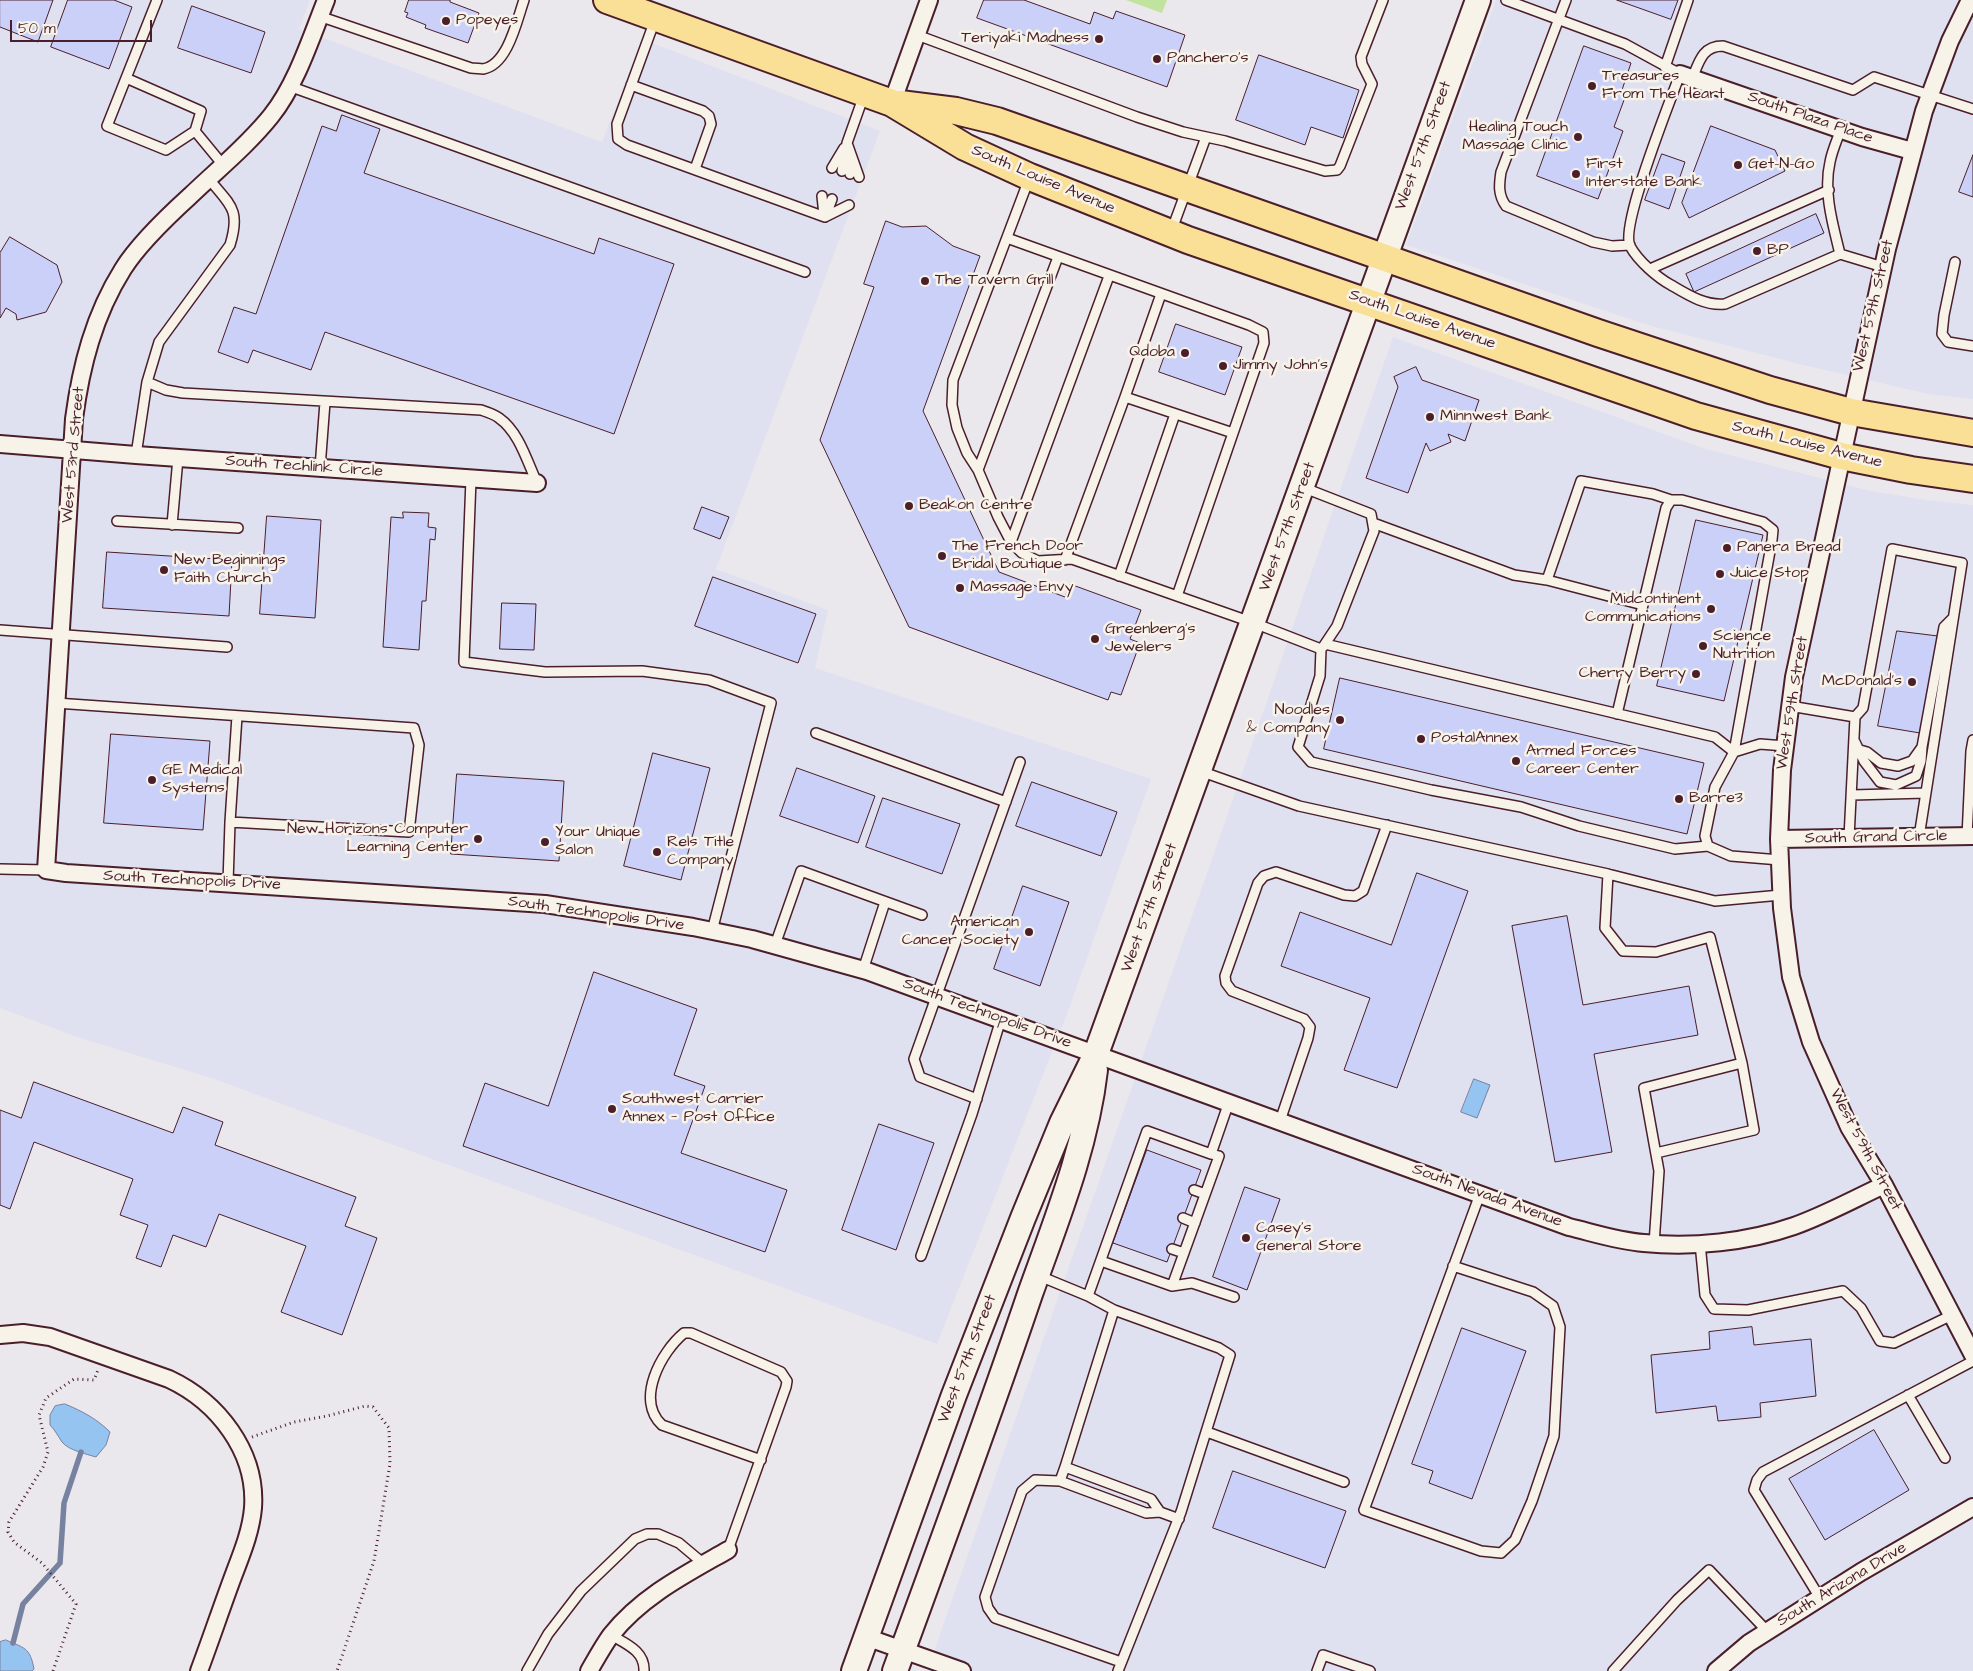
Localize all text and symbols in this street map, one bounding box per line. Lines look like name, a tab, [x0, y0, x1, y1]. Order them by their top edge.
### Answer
scale bar	[12, 10, 155, 42]
place label: Popeyes	[456, 11, 518, 31]
marker: Popeyes	[440, 15, 452, 27]
text: 50 m	[18, 18, 56, 39]
place label: Teriyaki Madness	[961, 29, 1089, 49]
marker: Teriyaki Madness	[1093, 33, 1105, 45]
place label: Panchero's	[1167, 49, 1248, 69]
marker: Panchero's	[1151, 53, 1163, 65]
place label: Treasures From The Heart	[1602, 67, 1724, 105]
street label: West 57th Street	[1392, 79, 1456, 213]
marker: Treasures From The Heart	[1586, 80, 1598, 92]
street label: South Plaza Place	[1745, 88, 1875, 148]
place label: Healing Touch Massage Clinic	[1462, 118, 1568, 156]
marker: Healing Touch Massage Clinic	[1572, 131, 1584, 143]
street label: South Louise Avenue	[968, 141, 1118, 219]
place label: First Interstate Bank	[1586, 155, 1702, 193]
place label: Get-N-Go	[1748, 155, 1814, 175]
marker: Get-N-Go	[1732, 159, 1744, 171]
marker: First Interstate Bank	[1570, 168, 1582, 180]
street label: West 59th Street	[1849, 238, 1899, 374]
place label: BP	[1767, 241, 1789, 261]
marker: BP	[1751, 245, 1763, 257]
place label: The Tavern Grill	[935, 271, 1054, 291]
marker: The Tavern Grill	[919, 275, 931, 287]
street label: South Louise Avenue	[1346, 286, 1498, 354]
place label: Qdoba	[1129, 343, 1175, 363]
marker: Qdoba	[1179, 347, 1191, 359]
place label: Jimmy John's	[1233, 356, 1328, 376]
marker: Jimmy John's	[1217, 360, 1229, 372]
street label: West 53rd Street	[58, 386, 90, 524]
place label: Minnwest Bank	[1440, 407, 1552, 427]
marker: Minnwest Bank	[1424, 411, 1436, 423]
street label: South Louise Avenue	[1730, 417, 1884, 473]
street label: South Techlink Circle	[225, 452, 383, 482]
street label: West 57th Street	[1256, 460, 1320, 594]
place label: Beakon Centre	[919, 496, 1032, 516]
marker: Beakon Centre	[903, 500, 915, 512]
place label: The French Door Bridal Boutique	[952, 537, 1083, 575]
place label: Panera Bread	[1737, 538, 1841, 558]
marker: Panera Bread	[1721, 542, 1733, 554]
marker: The French Door Bridal Boutique	[936, 550, 948, 562]
place label: New Beginnings Faith Church	[174, 551, 285, 589]
marker: New Beginnings Faith Church	[158, 564, 170, 576]
place label: Juice Stop	[1730, 564, 1809, 584]
marker: Juice Stop	[1714, 568, 1726, 580]
place label: Massage Envy	[970, 578, 1073, 598]
marker: Massage Envy	[954, 582, 966, 594]
place label: Midcontinent Communications	[1585, 590, 1701, 628]
marker: Midcontinent Communications	[1705, 603, 1717, 615]
place label: Greenberg's Jewelers	[1105, 620, 1196, 658]
place label: Science Nutrition	[1713, 627, 1775, 665]
marker: Greenberg's Jewelers	[1089, 633, 1101, 645]
street label: West 59th Street	[1773, 635, 1813, 771]
marker: Science Nutrition	[1697, 640, 1709, 652]
place label: Cherry Berry	[1579, 664, 1686, 684]
marker: Cherry Berry	[1690, 668, 1702, 680]
place label: McDonald's	[1822, 672, 1902, 692]
marker: McDonald's	[1906, 676, 1918, 688]
place label: Noodles & Company	[1246, 701, 1330, 739]
marker: Noodles & Company	[1334, 714, 1346, 726]
place label: PostalAnnex	[1431, 729, 1518, 749]
marker: PostalAnnex	[1415, 733, 1427, 745]
place label: Armed Forces Career Center	[1526, 742, 1639, 780]
marker: Armed Forces Career Center	[1510, 755, 1522, 767]
place label: GE Medical Systems	[162, 761, 242, 799]
marker: GE Medical Systems	[146, 774, 158, 786]
place label: Barre3	[1689, 789, 1743, 809]
marker: Barre3	[1673, 793, 1685, 805]
place label: New Horizons Computer Learning Center	[287, 820, 468, 858]
place label: Your Unique Salon	[555, 823, 640, 861]
street label: South Grand Circle	[1804, 827, 1948, 849]
marker: New Horizons Computer Learning Center	[472, 833, 484, 845]
place label: Rels Title Company	[667, 833, 734, 871]
marker: Your Unique Salon	[539, 836, 551, 848]
street label: West 57th Street	[1118, 841, 1182, 975]
marker: Rels Title Company	[651, 846, 663, 858]
street label: South Technopolis Drive	[103, 867, 281, 895]
street label: South Technopolis Drive	[507, 892, 685, 936]
place label: American Cancer Society	[902, 913, 1019, 951]
marker: American Cancer Society	[1023, 926, 1035, 938]
street label: South Technopolis Drive	[900, 975, 1074, 1053]
street label: West 59th Street	[1825, 1086, 1905, 1214]
place label: Southwest Carrier Annex — Post Office	[622, 1090, 775, 1128]
marker: Southwest Carrier Annex — Post Office	[606, 1103, 618, 1115]
street label: South Nevada Avenue	[1409, 1160, 1565, 1232]
place label: Casey's General Store	[1256, 1219, 1362, 1257]
marker: Casey's General Store	[1240, 1232, 1252, 1244]
street label: West 57th Street	[935, 1292, 1001, 1426]
street label: South Arizona Drive	[1774, 1539, 1910, 1631]

